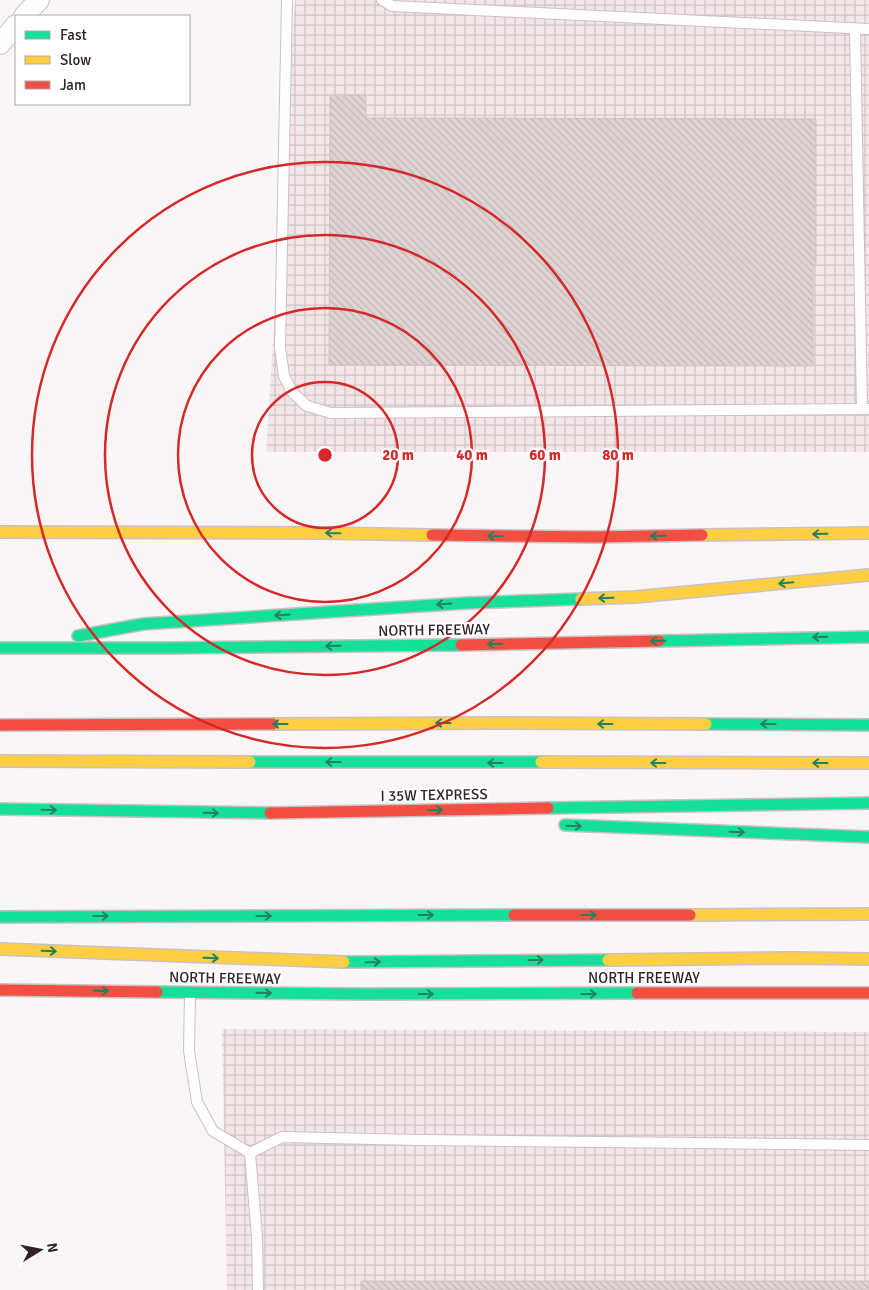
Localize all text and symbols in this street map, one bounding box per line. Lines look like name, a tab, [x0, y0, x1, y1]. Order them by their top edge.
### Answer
legend	[15, 15, 190, 105]
text: Fast	[60, 26, 87, 44]
text: Slow	[60, 51, 91, 69]
text: Jam	[60, 76, 86, 94]
centre of rings	[316, 446, 334, 464]
text: 20 m	[382, 446, 414, 464]
text: 40 m	[456, 446, 488, 464]
text: 60 m	[529, 446, 561, 464]
text: 80 m	[602, 446, 634, 464]
one-way arrow	[325, 528, 342, 538]
one-way arrow	[813, 529, 829, 538]
one-way arrow	[488, 531, 504, 540]
one-way arrow	[650, 531, 666, 541]
one-way arrow	[778, 578, 794, 588]
one-way arrow	[599, 593, 615, 603]
one-way arrow	[436, 600, 452, 609]
one-way arrow	[274, 610, 290, 619]
street label: NORTH FREEWAY	[378, 620, 490, 640]
one-way arrow	[813, 633, 829, 642]
one-way arrow	[650, 636, 666, 646]
one-way arrow	[488, 639, 504, 649]
one-way arrow	[325, 641, 342, 651]
one-way arrow	[435, 718, 452, 728]
one-way arrow	[273, 719, 289, 729]
one-way arrow	[598, 719, 614, 729]
one-way arrow	[760, 719, 776, 729]
one-way arrow	[325, 757, 342, 767]
one-way arrow	[488, 758, 504, 768]
one-way arrow	[650, 758, 666, 768]
one-way arrow	[813, 758, 829, 768]
street label: I 35W TEXPRESS	[380, 785, 488, 805]
one-way arrow	[40, 805, 56, 815]
one-way arrow	[426, 805, 442, 815]
one-way arrow	[202, 808, 219, 818]
one-way arrow	[566, 821, 582, 830]
one-way arrow	[728, 827, 744, 836]
one-way arrow	[418, 910, 434, 920]
one-way arrow	[580, 910, 596, 920]
one-way arrow	[92, 911, 109, 921]
one-way arrow	[255, 911, 271, 921]
one-way arrow	[40, 946, 56, 956]
one-way arrow	[203, 953, 219, 962]
one-way arrow	[528, 955, 544, 965]
one-way arrow	[365, 957, 381, 967]
street label: NORTH FREEWAY	[169, 968, 281, 988]
street label: NORTH FREEWAY	[588, 969, 700, 987]
one-way arrow	[92, 986, 109, 996]
one-way arrow	[255, 988, 271, 998]
one-way arrow	[418, 989, 434, 999]
one-way arrow	[580, 989, 596, 999]
north arrow	[15, 1225, 65, 1275]
text: N	[43, 1242, 62, 1254]

